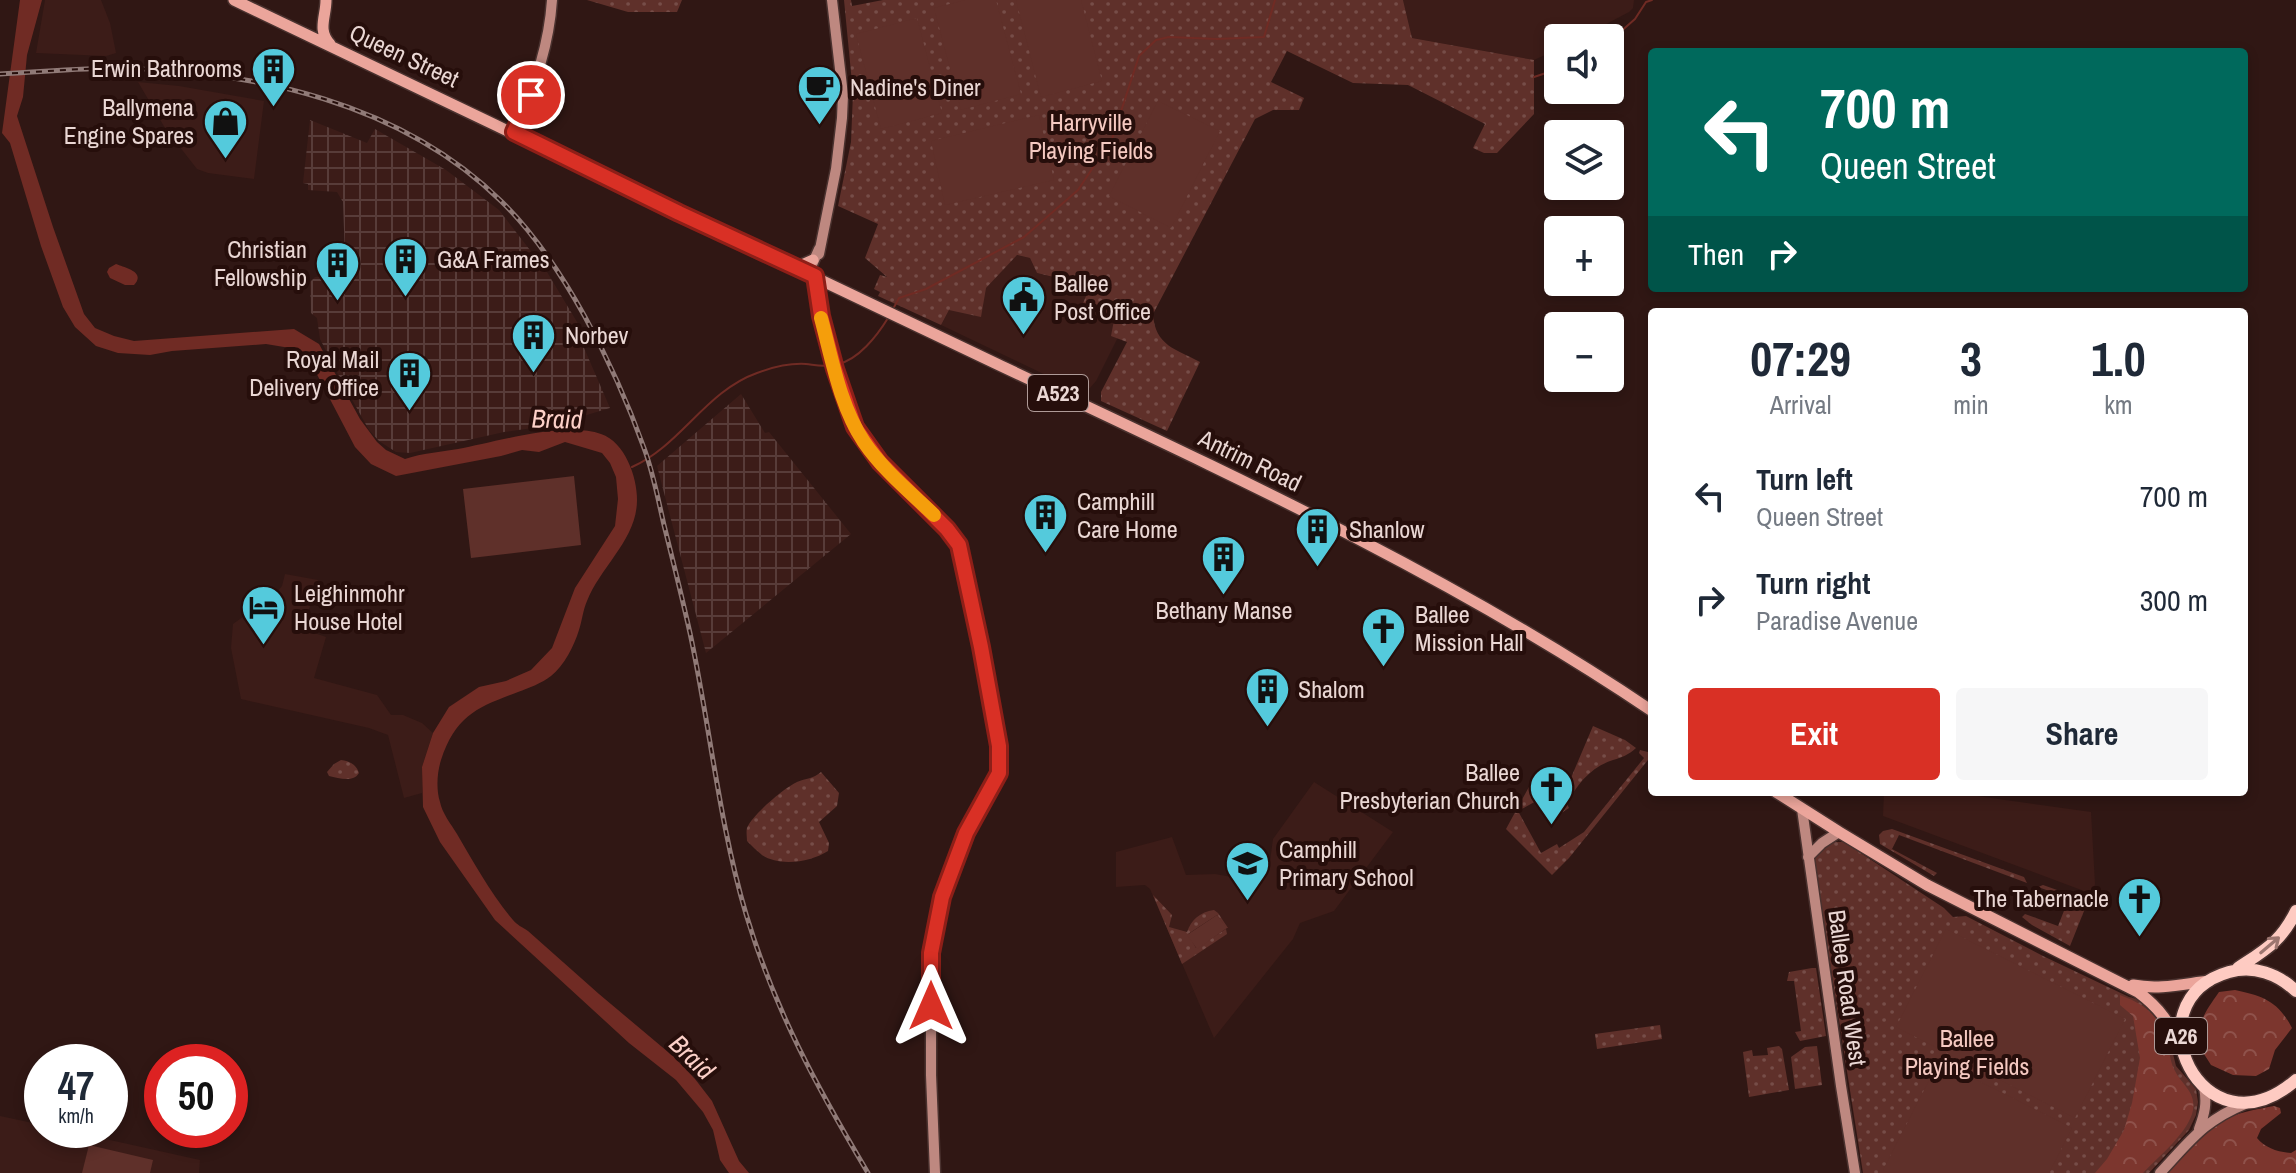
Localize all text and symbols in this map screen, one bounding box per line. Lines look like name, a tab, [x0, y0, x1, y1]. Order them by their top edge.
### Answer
street label: Queen Street	[345, 16, 465, 95]
map controls	[1544, 24, 1624, 392]
button: sound	[1544, 24, 1624, 104]
building icon: Erwin Bathrooms	[249, 45, 297, 108]
place label: Erwin Bathrooms	[91, 52, 242, 84]
pin	[497, 61, 565, 129]
cafe icon: Nadine's Diner	[795, 64, 843, 127]
text: 700 m	[1820, 70, 1950, 145]
place label: Nadine's Diner	[850, 71, 981, 103]
icon: arrive	[509, 73, 553, 117]
icon: left	[1688, 80, 1792, 184]
place label: Ballymena Engine Spares	[64, 91, 194, 151]
shop icon: Ballymena Engine Spares	[201, 98, 249, 161]
park label: Harryville Playing Fields	[1029, 106, 1153, 166]
button: layers	[1544, 120, 1624, 200]
text: Queen Street	[1820, 142, 1996, 190]
button: +	[1544, 216, 1624, 296]
icon: right	[1760, 232, 1804, 276]
place label: Christian Fellowship	[214, 233, 307, 293]
text: Then	[1688, 234, 1744, 274]
building icon: G&A Frames	[382, 236, 430, 299]
building icon: Christian Fellowship	[314, 240, 362, 303]
place label: G&A Frames	[437, 243, 550, 275]
place label: Ballee Post Office	[1054, 267, 1151, 327]
public building icon: Ballee Post Office	[999, 274, 1047, 337]
building icon: Norbev	[510, 312, 558, 375]
button: −	[1544, 312, 1624, 392]
place label: Norbev	[565, 319, 629, 351]
text: 07:29	[1750, 326, 1851, 391]
text: 3	[1960, 326, 1982, 391]
text: 1.0	[2091, 326, 2146, 391]
place label: Royal Mail Delivery Office	[249, 343, 379, 403]
building icon: Royal Mail Delivery Office	[386, 350, 434, 413]
road number: A523	[1028, 375, 1088, 411]
text: Arrival	[1770, 387, 1831, 422]
text: min	[1953, 387, 1989, 422]
text: km	[2104, 387, 2133, 422]
water label: Braid	[531, 401, 583, 436]
street label: Antrim Road	[1193, 421, 1307, 499]
text: Turn left	[1756, 459, 1853, 499]
icon: left	[1688, 474, 1732, 518]
text: 700 m	[2140, 476, 2208, 516]
place label: Camphill Care Home	[1077, 485, 1178, 545]
building icon: Camphill Care Home	[1022, 492, 1070, 555]
text: Queen Street	[1756, 499, 1883, 534]
building icon: Shanlow	[1294, 506, 1342, 569]
place label: Shanlow	[1349, 513, 1425, 545]
building icon: Bethany Manse	[1200, 533, 1248, 596]
text: Turn right	[1756, 563, 1870, 603]
place label: Leighinmohr House Hotel	[294, 577, 405, 637]
icon: right	[1688, 578, 1732, 622]
text: 300 m	[2140, 580, 2208, 620]
hotel icon: Leighinmohr House Hotel	[239, 584, 287, 647]
place label: Bethany Manse	[1156, 594, 1292, 626]
place label: Ballee Mission Hall	[1415, 598, 1523, 658]
text: Paradise Avenue	[1756, 603, 1918, 638]
church icon: Ballee Mission Hall	[1360, 605, 1408, 668]
building icon: Shalom	[1243, 666, 1291, 729]
place label: Shalom	[1298, 673, 1365, 705]
button: Exit	[1688, 688, 1940, 780]
button: Share	[1956, 688, 2208, 780]
place label: Ballee Presbyterian Church	[1340, 756, 1520, 816]
church icon: Ballee Presbyterian Church	[1527, 763, 1575, 826]
place label: Camphill Primary School	[1279, 833, 1414, 893]
school or university icon: Camphill Primary School	[1224, 840, 1272, 903]
church icon: The Tabernacle	[2116, 875, 2164, 938]
place label: The Tabernacle	[1973, 882, 2109, 914]
street label: Ballee Road West	[1821, 908, 1875, 1068]
one-way arrow	[2259, 936, 2280, 954]
position arrow	[889, 964, 973, 1048]
road number: A26	[2155, 1018, 2207, 1054]
park label: Ballee Playing Fields	[1905, 1022, 2029, 1082]
water label: Braid	[662, 1026, 723, 1087]
speed limit sign: 50	[144, 1044, 248, 1148]
text: 47	[58, 1059, 94, 1112]
text: km/h	[58, 1102, 94, 1129]

